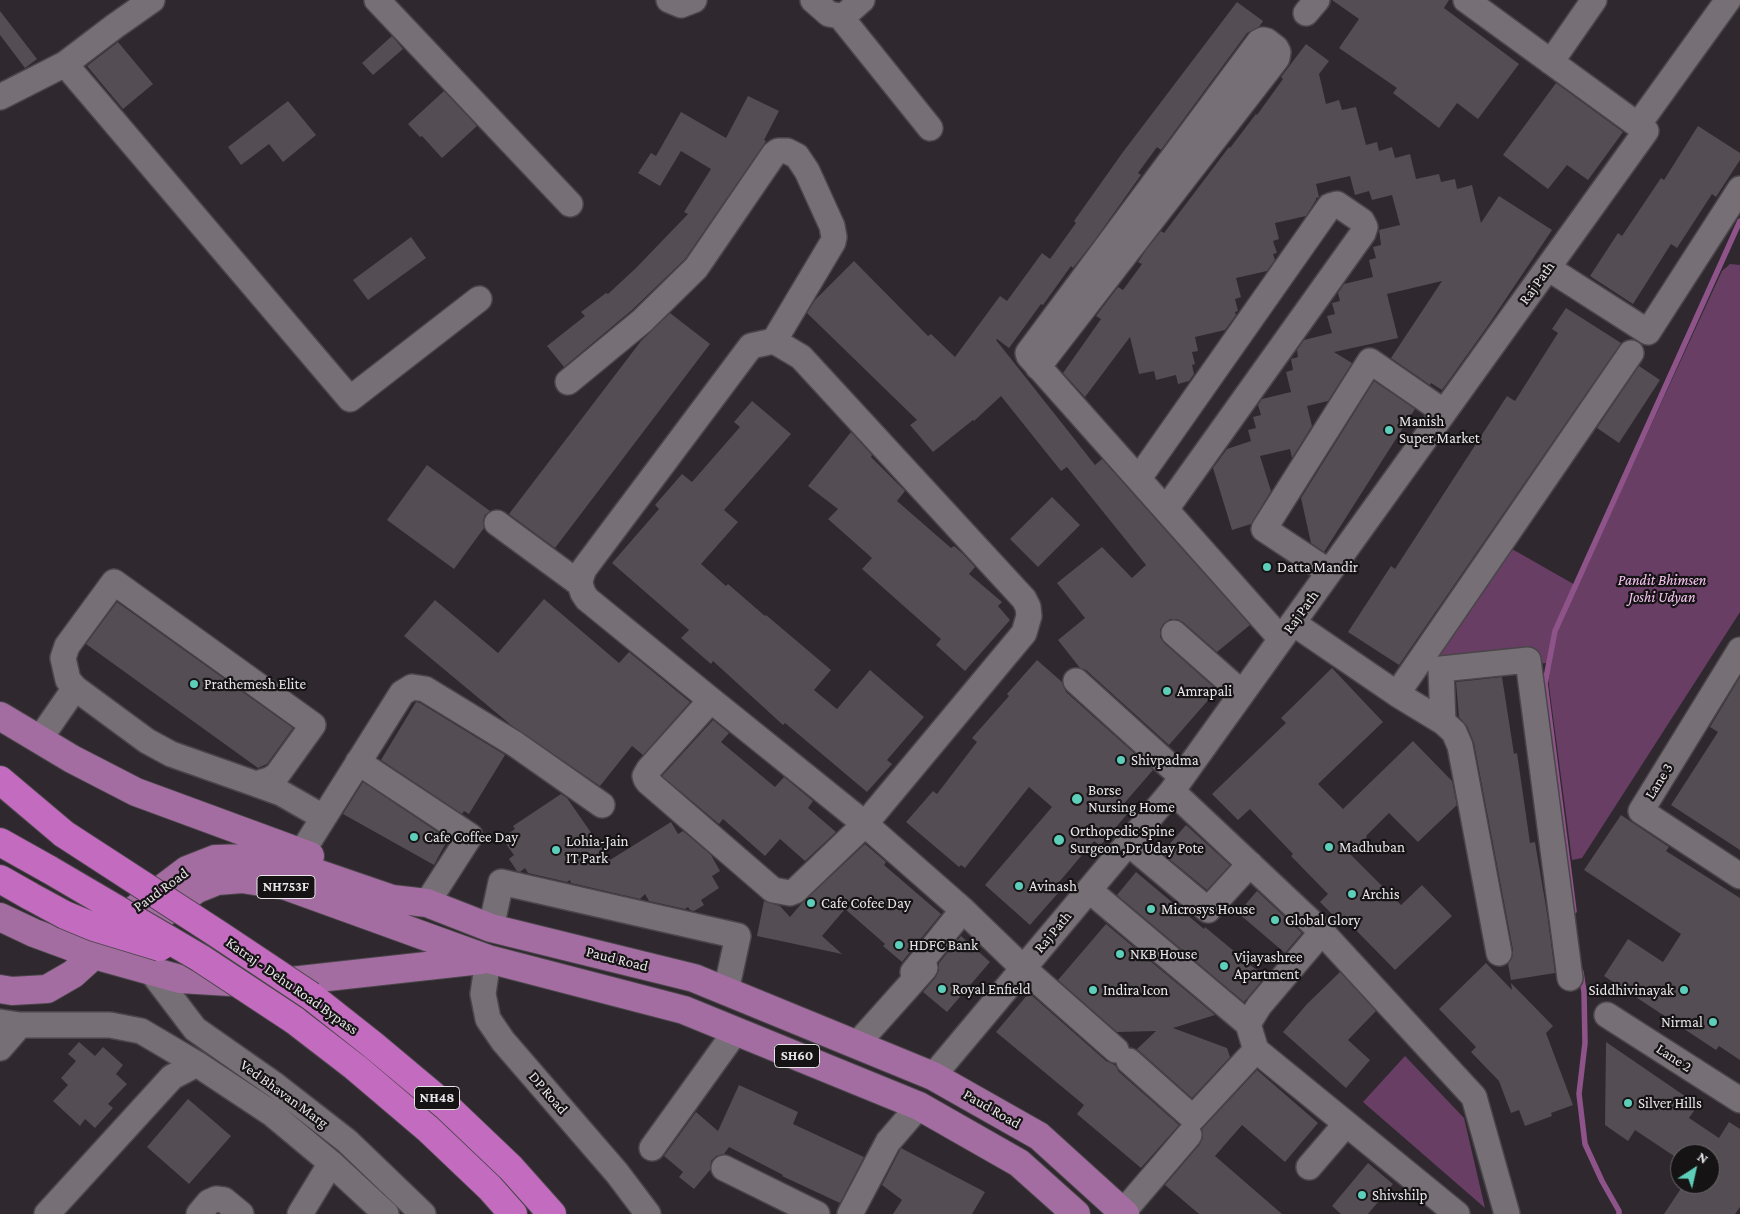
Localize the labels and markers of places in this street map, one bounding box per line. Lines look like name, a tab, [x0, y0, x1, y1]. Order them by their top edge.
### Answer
place label: Manish Super Market	[1399, 412, 1480, 447]
marker: Manish Super Market	[1383, 424, 1395, 436]
place label: Datta Mandir	[1277, 558, 1358, 576]
marker: Datta Mandir	[1261, 561, 1273, 573]
place label: Prathemesh Elite	[204, 675, 306, 693]
marker: Prathemesh Elite	[188, 678, 200, 690]
place label: Amrapali	[1177, 682, 1232, 700]
marker: Amrapali	[1161, 685, 1173, 697]
place label: Shivpadma	[1131, 751, 1199, 769]
marker: Shivpadma	[1115, 754, 1127, 766]
place label: Borse Nursing Home	[1088, 781, 1175, 816]
marker: Borse Nursing Home	[1070, 792, 1084, 806]
place label: Orthopedic Spine Surgeon ,Dr Uday Pote	[1070, 822, 1204, 857]
place label: Cafe Coffee Day	[424, 828, 518, 846]
marker: Cafe Coffee Day	[408, 831, 420, 843]
place label: Lohia-Jain IT Park	[566, 832, 629, 867]
marker: Orthopedic Spine Surgeon ,Dr Uday Pote	[1052, 833, 1066, 847]
place label: Madhuban	[1339, 838, 1405, 856]
marker: Madhuban	[1323, 841, 1335, 853]
marker: Lohia-Jain IT Park	[550, 844, 562, 856]
place label: Avinash	[1029, 877, 1077, 895]
marker: Avinash	[1013, 880, 1025, 892]
place label: Archis	[1362, 885, 1400, 903]
marker: Archis	[1346, 888, 1358, 900]
place label: Cafe Cofee Day	[821, 894, 911, 912]
marker: Cafe Cofee Day	[805, 897, 817, 909]
place label: Microsys House	[1161, 900, 1255, 918]
marker: Microsys House	[1145, 903, 1157, 915]
place label: Global Glory	[1285, 911, 1360, 929]
marker: Global Glory	[1269, 914, 1281, 926]
place label: HDFC Bank	[909, 936, 978, 954]
marker: HDFC Bank	[893, 939, 905, 951]
place label: NKB House	[1130, 945, 1197, 963]
marker: NKB House	[1114, 948, 1126, 960]
place label: Vijayashree Apartment	[1234, 948, 1303, 983]
marker: Vijayashree Apartment	[1218, 960, 1230, 972]
place label: Royal Enfield	[952, 980, 1031, 998]
place label: Indira Icon	[1103, 981, 1168, 999]
place label: Siddhivinayak	[1589, 981, 1674, 999]
marker: Royal Enfield	[936, 983, 948, 995]
marker: Indira Icon	[1087, 984, 1099, 996]
marker: Siddhivinayak	[1678, 984, 1690, 996]
place label: Nirmal	[1661, 1013, 1703, 1031]
marker: Nirmal	[1707, 1016, 1719, 1028]
place label: Silver Hills	[1638, 1094, 1702, 1112]
marker: Silver Hills	[1622, 1097, 1634, 1109]
place label: Shivshilp	[1372, 1186, 1427, 1204]
marker: Shivshilp	[1356, 1189, 1368, 1201]

